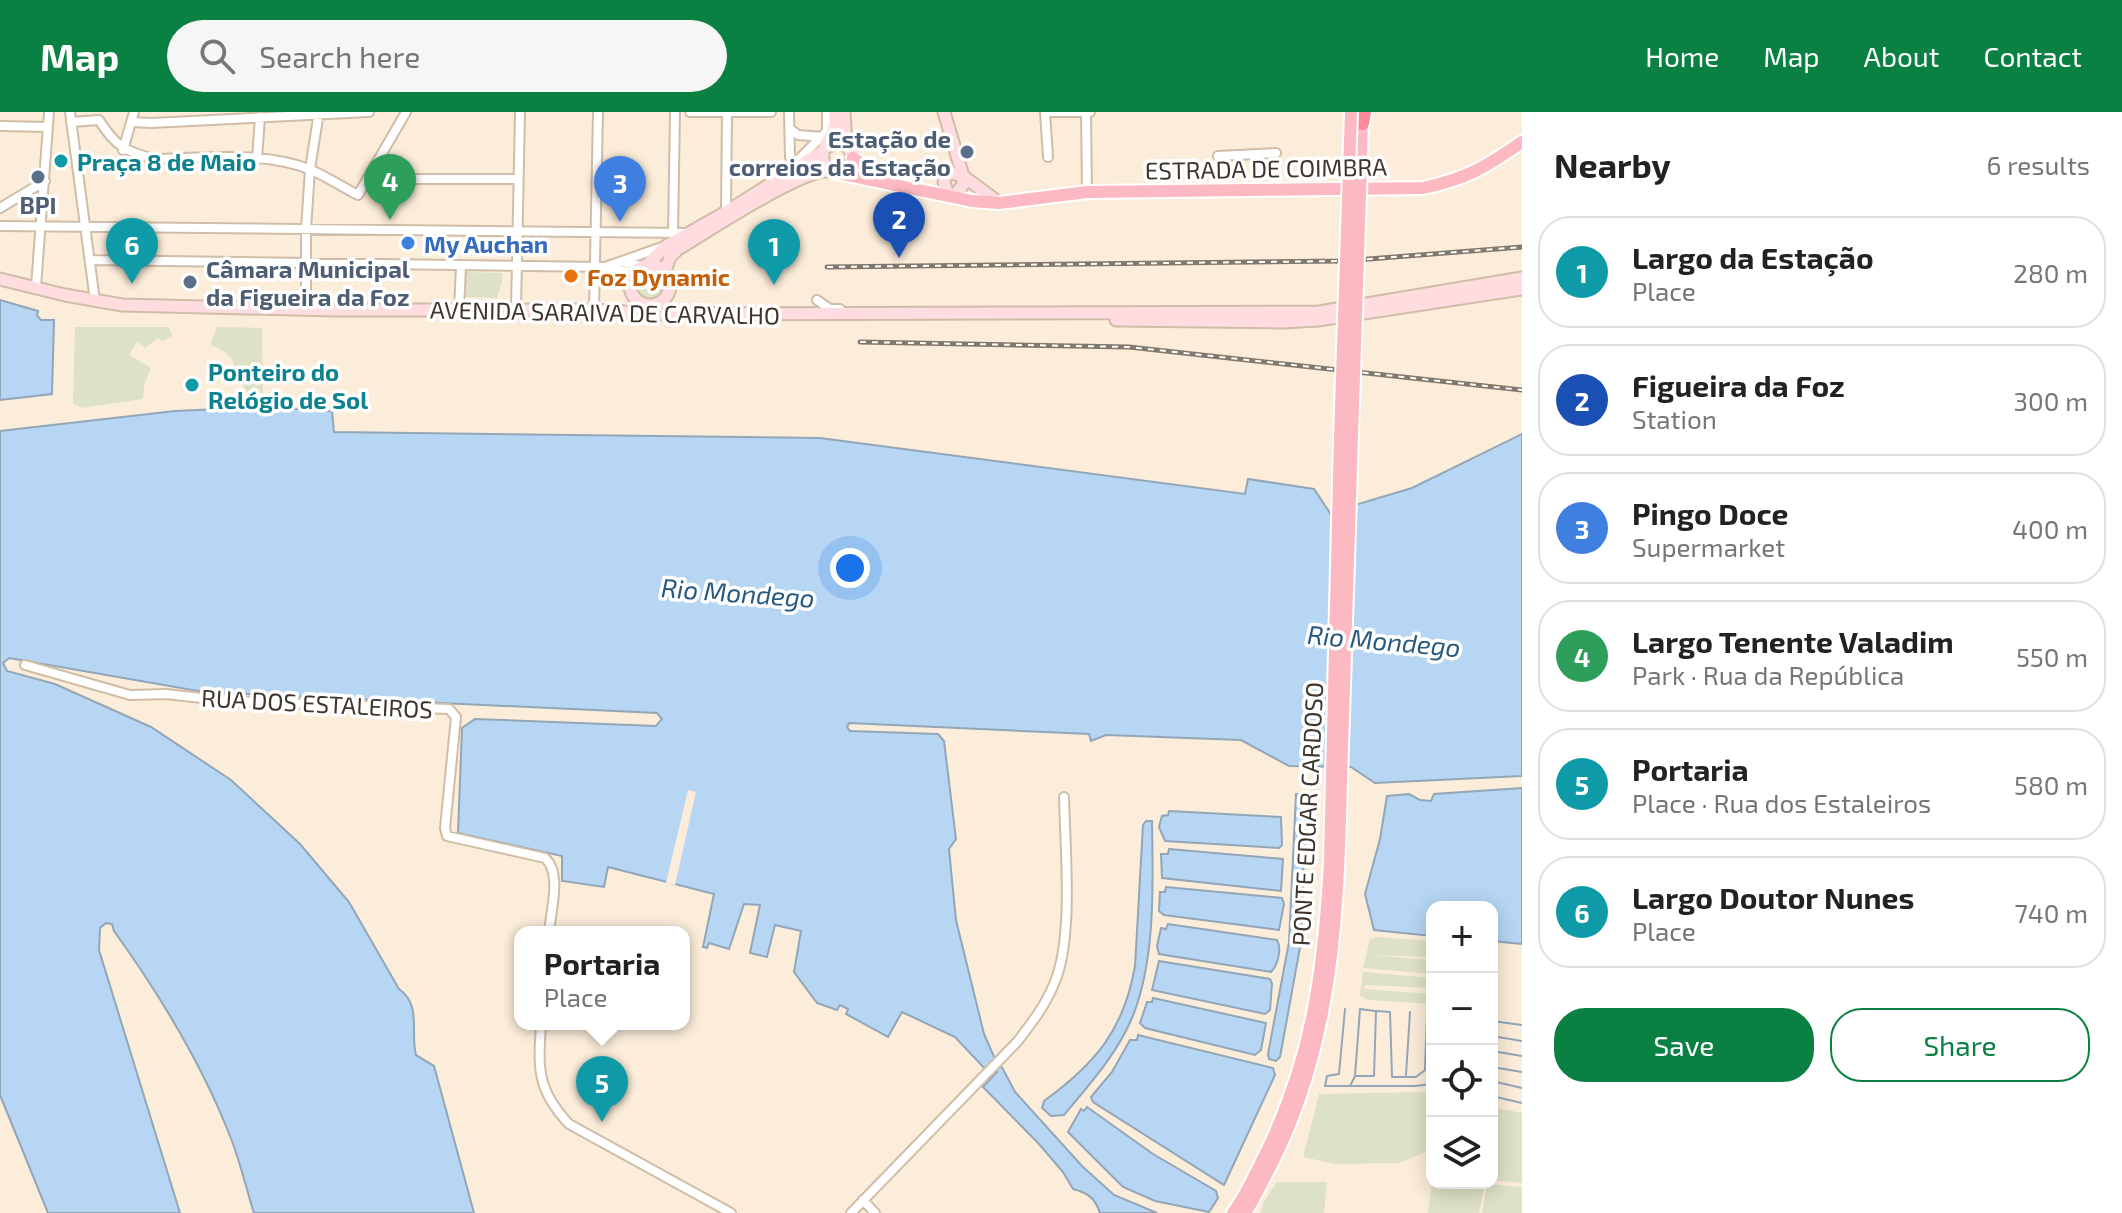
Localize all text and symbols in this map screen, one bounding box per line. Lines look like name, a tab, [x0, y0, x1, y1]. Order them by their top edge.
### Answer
search box	[167, 20, 727, 92]
text: Map	[40, 33, 119, 79]
icon: search	[195, 34, 239, 78]
text: Search here	[259, 38, 420, 74]
text: Home	[1645, 39, 1719, 73]
text: Map	[1763, 39, 1820, 73]
text: About	[1864, 39, 1939, 73]
text: Contact	[1983, 39, 2082, 73]
place label: Estação de correios da Estação	[729, 124, 951, 182]
marker: Estação de correios da Estação	[958, 143, 976, 161]
text: Nearby	[1554, 144, 1671, 185]
place label: Praça 8 de Maio	[77, 147, 256, 177]
text: 6 results	[1987, 149, 2090, 180]
street label: ESTRADA DE COIMBRA	[1145, 151, 1387, 185]
marker: Praça 8 de Maio	[52, 152, 70, 170]
pin: 4	[364, 154, 416, 220]
pin: 3	[594, 156, 646, 222]
marker: BPI	[29, 168, 47, 186]
place label: BPI	[19, 190, 57, 219]
pin: 2	[873, 192, 925, 258]
pin: 6	[106, 218, 158, 284]
pin: 1	[748, 219, 800, 285]
place label: My Auchan	[424, 229, 548, 258]
marker: My Auchan	[399, 234, 417, 252]
text: Largo da Estação	[1632, 239, 1874, 275]
place label: Câmara Municipal da Figueira da Foz	[206, 254, 410, 311]
text: 1	[1576, 257, 1588, 288]
text: 280 m	[2013, 257, 2088, 288]
place label: Foz Dynamic	[587, 262, 730, 291]
marker: Foz Dynamic	[562, 267, 580, 285]
marker: Câmara Municipal da Figueira da Foz	[181, 273, 199, 291]
text: Place	[1632, 275, 1696, 306]
street label: AVENIDA SARAIVA DE CARVALHO	[430, 294, 780, 330]
place label: Ponteiro do Relógio de Sol	[208, 357, 368, 414]
text: Figueira da Foz	[1632, 367, 1845, 403]
marker: Ponteiro do Relógio de Sol	[183, 376, 201, 394]
text: 2	[1574, 385, 1590, 416]
text: 300 m	[2014, 385, 2088, 416]
text: Station	[1632, 403, 1717, 434]
text: Pingo Doce	[1632, 495, 1788, 531]
text: 3	[1575, 513, 1589, 544]
text: 400 m	[2012, 513, 2088, 544]
text: Supermarket	[1632, 531, 1785, 562]
your location	[830, 548, 870, 588]
water label: Rio Mondego	[660, 571, 816, 613]
water label: Rio Mondego	[1306, 618, 1462, 662]
text: Largo Tenente Valadim	[1632, 623, 1954, 659]
text: 4	[1574, 641, 1590, 672]
text: 550 m	[2016, 641, 2088, 672]
text: Park · Rua da República	[1632, 659, 1904, 690]
street label: PONTE EDGAR CARDOSO	[1286, 681, 1328, 947]
street label: RUA DOS ESTALEIROS	[200, 682, 434, 724]
text: Portaria	[1632, 751, 1749, 787]
text: 5	[1575, 769, 1589, 800]
text: 580 m	[2014, 769, 2088, 800]
text: Place · Rua dos Estaleiros	[1632, 787, 1931, 818]
text: Largo Doutor Nunes	[1632, 879, 1914, 915]
text: 6	[1574, 897, 1590, 928]
text: 740 m	[2014, 897, 2088, 928]
map controls	[1426, 901, 1498, 1189]
button: +	[1426, 901, 1498, 973]
text: Place	[1632, 915, 1696, 946]
popup	[514, 926, 690, 1030]
text: Portaria	[544, 945, 660, 981]
button: −	[1426, 973, 1498, 1045]
text: Place	[544, 981, 608, 1012]
button: Save	[1554, 1008, 1814, 1082]
button: Share	[1830, 1008, 2090, 1082]
button: locate	[1426, 1045, 1498, 1117]
pin: 5	[576, 1056, 628, 1122]
button: layers	[1426, 1117, 1498, 1189]

